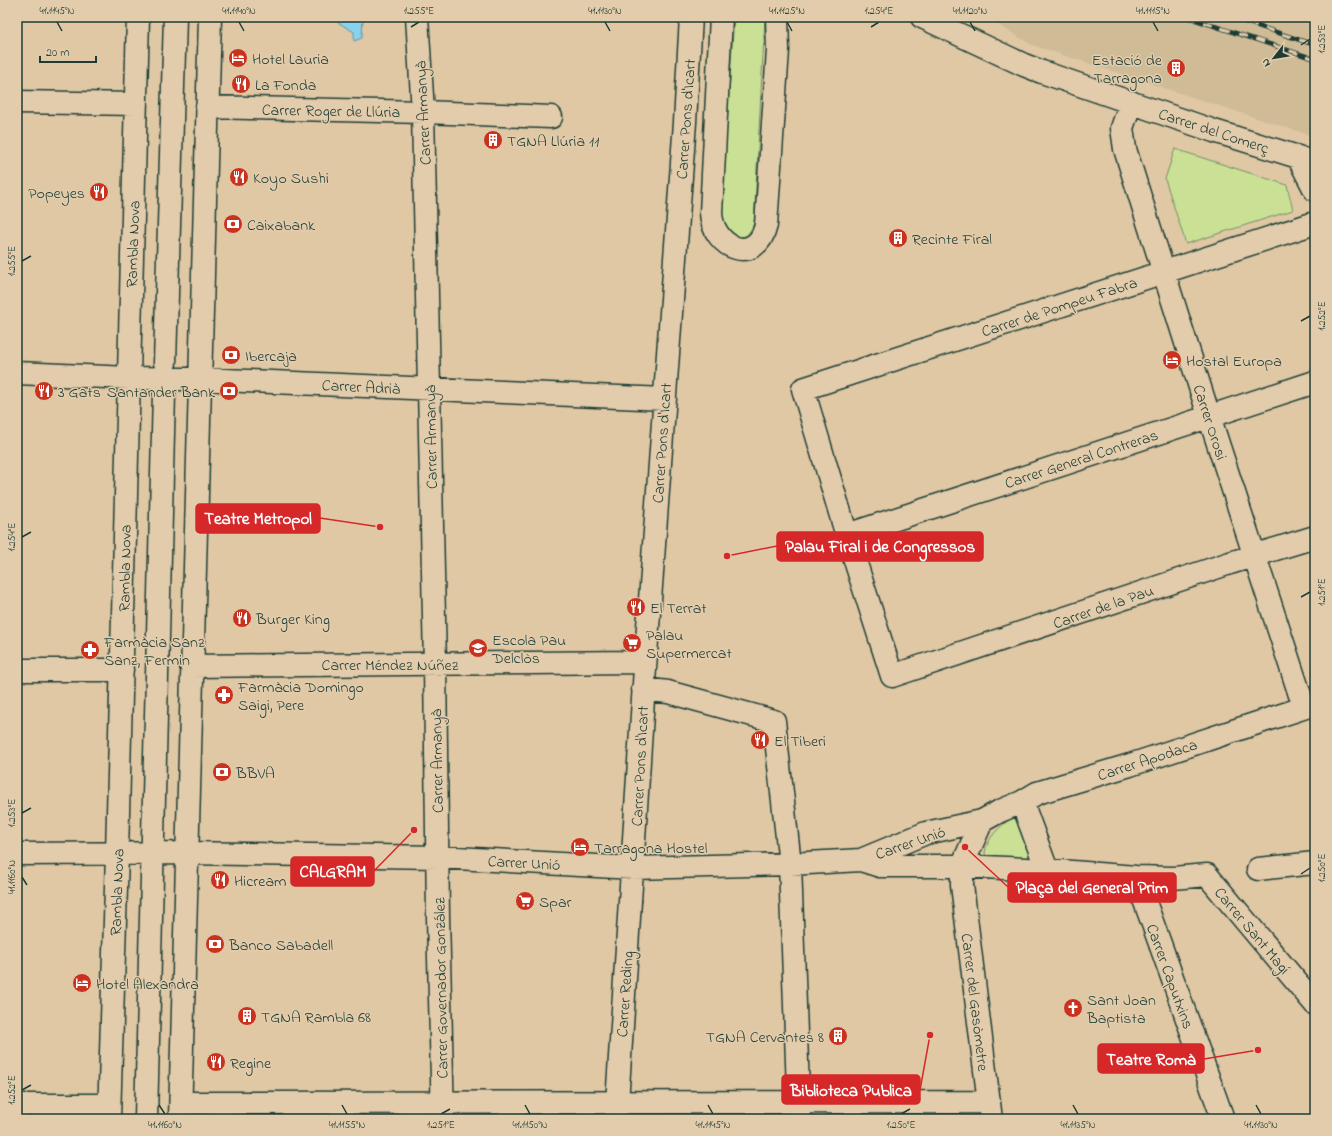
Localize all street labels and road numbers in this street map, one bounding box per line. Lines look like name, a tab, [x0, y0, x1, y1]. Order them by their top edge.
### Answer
street label: Carrer Pons d'Icart	[671, 58, 703, 180]
street label: Carrer Armanyà	[409, 60, 439, 166]
street label: Carrer Roger de Llúria	[262, 99, 400, 125]
street label: Carrer del Comerç	[1155, 103, 1273, 161]
street label: Rambla Nova	[120, 200, 148, 288]
street label: Carrer de Pompeu Fabra	[979, 271, 1141, 344]
street label: Carrer Adrià	[321, 374, 401, 402]
street label: Carrer Pons d'Icart	[647, 382, 679, 504]
street label: Carrer Orosi	[1186, 382, 1233, 464]
street label: Carrer Armanyà	[419, 385, 445, 489]
street label: Carrer General Contreras	[1002, 424, 1162, 496]
street label: Rambla Nova	[113, 524, 139, 612]
street label: Carrer de la Pau	[1050, 579, 1157, 636]
street label: Carrer Méndez Núñez	[322, 654, 459, 678]
street label: Carrer Pons d'Icart	[626, 705, 656, 827]
street label: Carrer Armanyà	[425, 709, 451, 813]
street label: Carrer Apodaca	[1095, 733, 1201, 788]
street label: Carrer Unió	[872, 821, 949, 867]
street label: Rambla Nova	[104, 848, 132, 936]
street label: Carrer Unió	[487, 850, 561, 878]
street label: Carrer Sant Magí	[1208, 882, 1295, 980]
street label: Carrer Governador González	[428, 897, 456, 1079]
street label: Carrer Caputxins	[1139, 921, 1199, 1033]
street label: Carrer del Gasòmetre	[954, 932, 994, 1073]
street label: Carrer Reding	[611, 950, 641, 1038]

